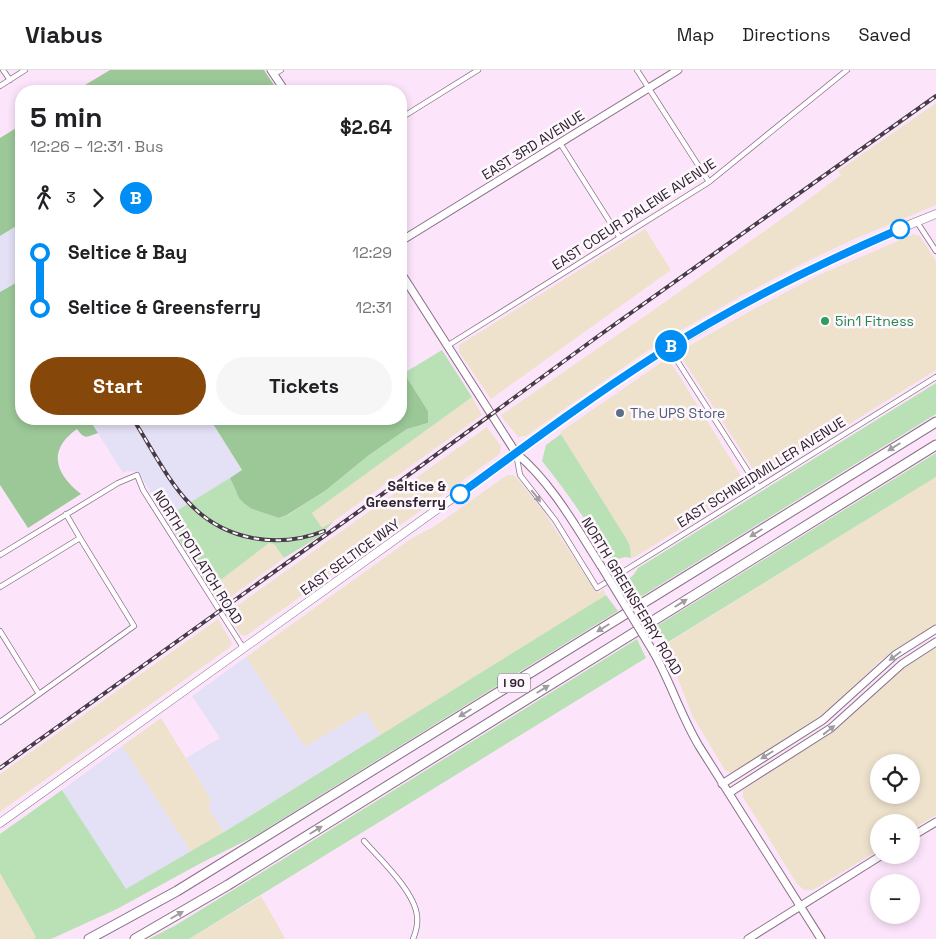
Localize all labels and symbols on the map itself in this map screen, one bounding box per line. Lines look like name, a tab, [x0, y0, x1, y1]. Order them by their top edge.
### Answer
street label: EAST 3RD AVENUE	[478, 106, 588, 184]
street label: EAST COEUR D'ALENE AVENUE	[549, 154, 719, 274]
unlabelled marker	[890, 219, 910, 239]
place label: 5in1 Fitness	[835, 312, 914, 330]
marker: 5in1 Fitness	[819, 315, 831, 327]
line badge: B	[655, 330, 687, 362]
place label: The UPS Store	[630, 404, 725, 422]
marker: The UPS Store	[614, 407, 626, 419]
street label: EAST SCHNEIDMILLER AVENUE	[674, 413, 849, 531]
one-way arrow	[888, 443, 901, 452]
place label: Seltice & Greensferry	[366, 477, 447, 511]
marker: Seltice & Greensferry	[450, 484, 470, 504]
street label: NORTH POTLATCH ROAD	[149, 486, 247, 628]
one-way arrow	[531, 489, 541, 503]
street label: EAST SELTICE WAY	[296, 514, 404, 599]
street label: NORTH GREENSFERRY ROAD	[578, 514, 686, 678]
one-way arrow	[750, 528, 763, 537]
one-way arrow	[675, 599, 688, 608]
one-way arrow	[597, 623, 610, 632]
one-way arrow	[889, 650, 902, 661]
road number: I 90	[498, 674, 530, 692]
one-way arrow	[537, 684, 550, 694]
one-way arrow	[459, 709, 472, 718]
one-way arrow	[822, 724, 835, 735]
one-way arrow	[761, 751, 774, 760]
one-way arrow	[309, 825, 322, 835]
one-way arrow	[170, 911, 185, 919]

